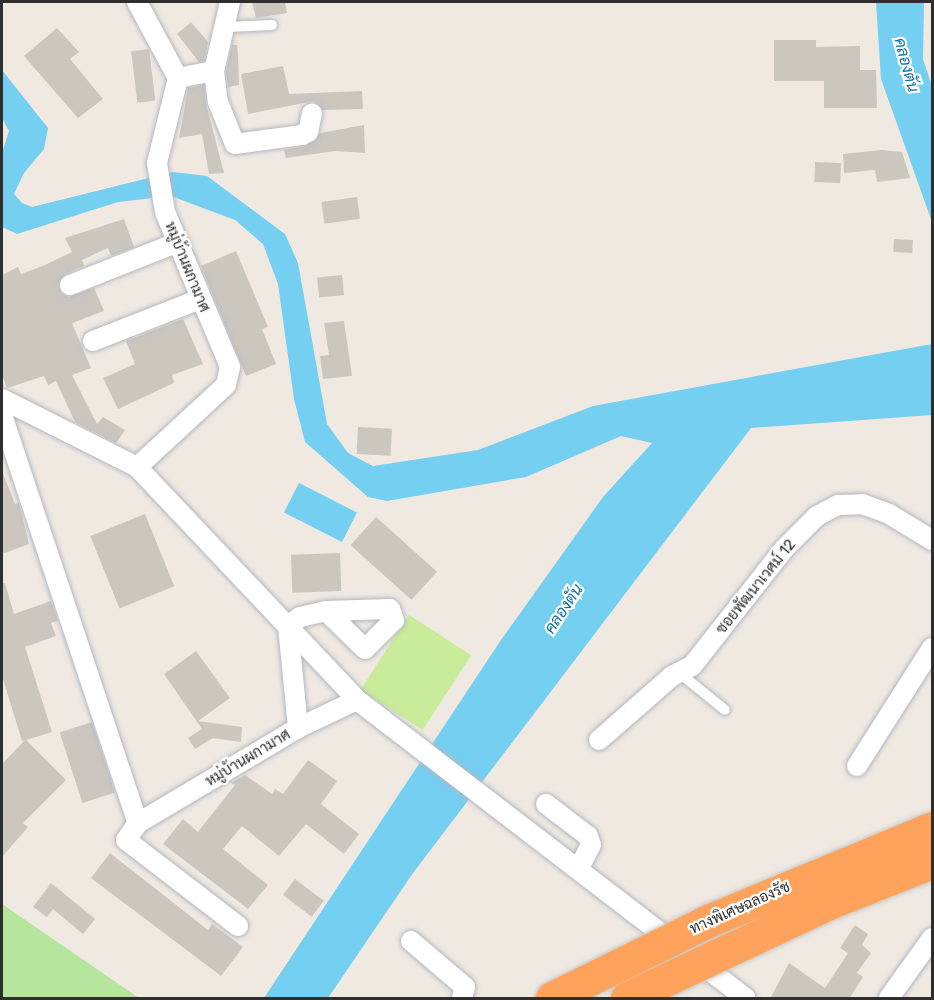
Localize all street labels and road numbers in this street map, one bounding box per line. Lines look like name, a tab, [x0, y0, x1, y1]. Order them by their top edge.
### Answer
street label: หมู่บ้านผกามาศ	[161, 219, 213, 315]
street label: ซอยพัฒนาเวศม์ 12	[712, 536, 800, 638]
street label: หมู่บ้านผกามาศ	[202, 726, 294, 790]
street label: ทางพิเศษฉลองรัช	[687, 878, 793, 938]

